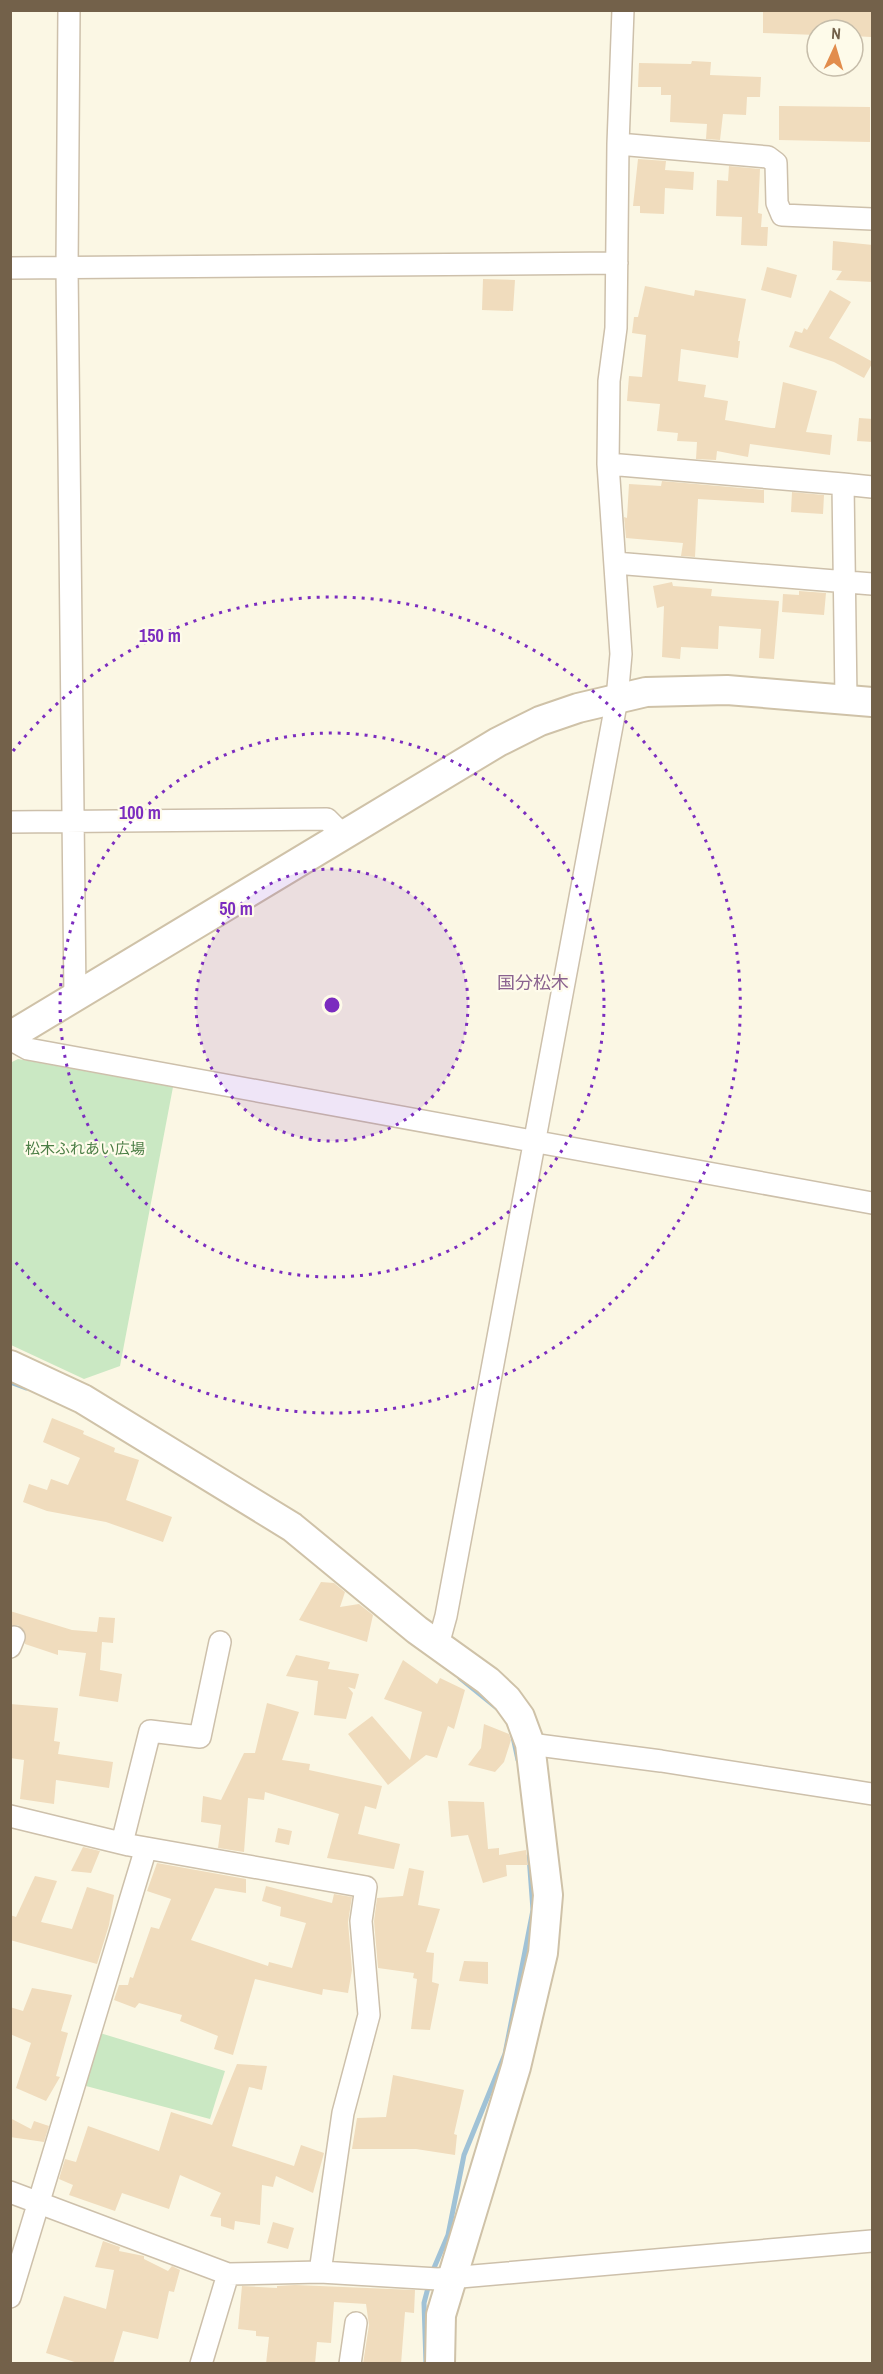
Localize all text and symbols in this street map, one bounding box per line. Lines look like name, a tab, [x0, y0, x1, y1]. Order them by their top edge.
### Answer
north arrow	[805, 18, 865, 78]
text: N	[831, 22, 842, 44]
text: 150 m	[139, 623, 181, 648]
text: 100 m	[119, 800, 161, 825]
text: 50 m	[219, 896, 253, 921]
district label: 国分松木	[497, 970, 569, 995]
centre of rings	[322, 995, 342, 1015]
park label: 松木ふれあい広場	[25, 1138, 145, 1159]

